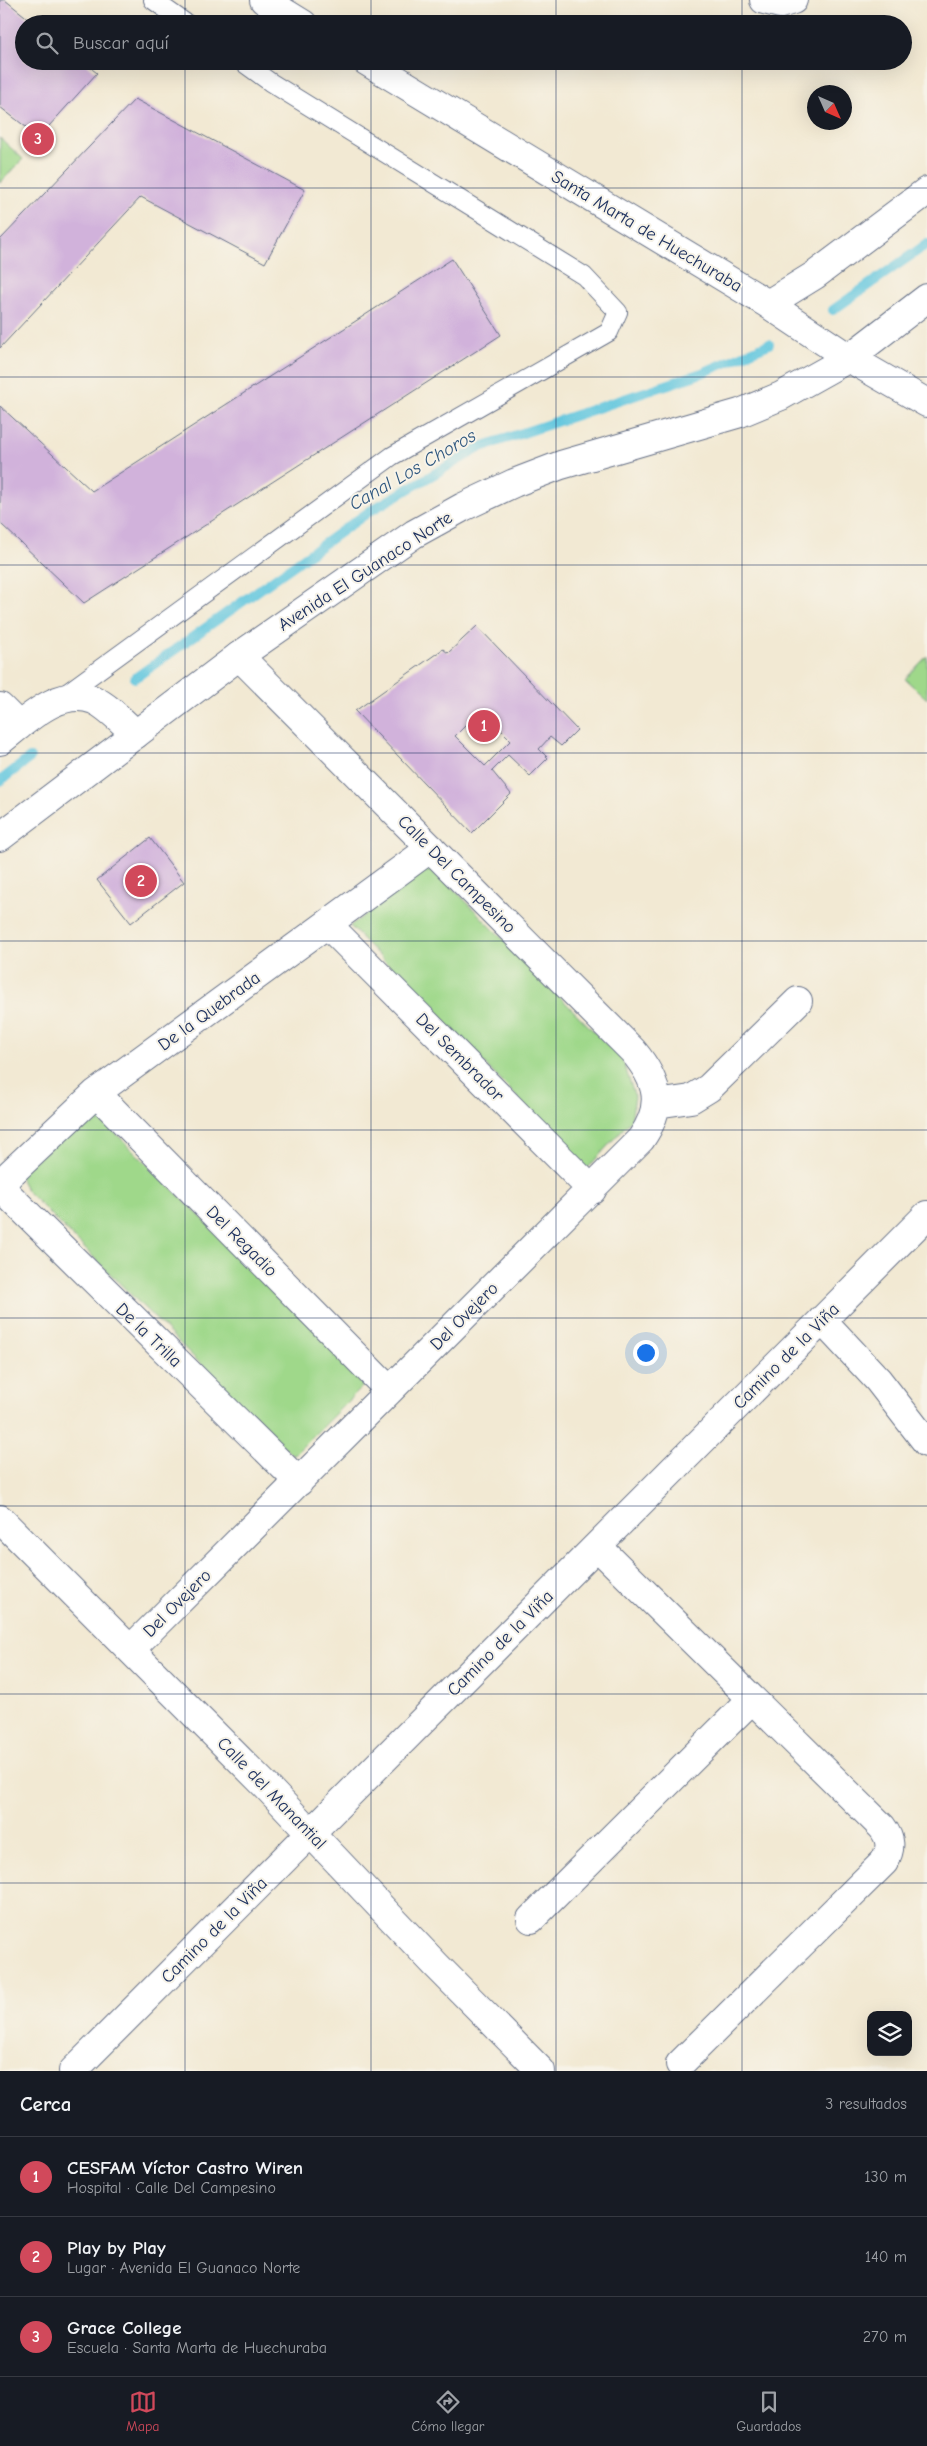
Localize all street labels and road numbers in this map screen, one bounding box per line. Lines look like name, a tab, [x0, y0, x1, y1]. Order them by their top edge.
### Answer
street label: Santa Marta de Huechuraba	[548, 166, 746, 297]
street label: Avenida El Guanaco Norte	[274, 507, 456, 636]
street label: Calle Del Campesino	[393, 811, 520, 938]
street label: De la Quebrada	[154, 967, 264, 1055]
street label: Del Sembrador	[411, 1009, 509, 1106]
street label: Del Regadio	[202, 1201, 282, 1281]
street label: Del Ovejero	[426, 1278, 503, 1355]
street label: De la Trilla	[111, 1299, 186, 1372]
street label: Camino de la Viña	[729, 1299, 844, 1414]
street label: Del Ovejero	[139, 1565, 216, 1642]
street label: Camino de la Viña	[443, 1586, 558, 1701]
street label: Calle del Manantial	[213, 1733, 331, 1854]
street label: Camino de la Viña	[157, 1873, 272, 1988]

